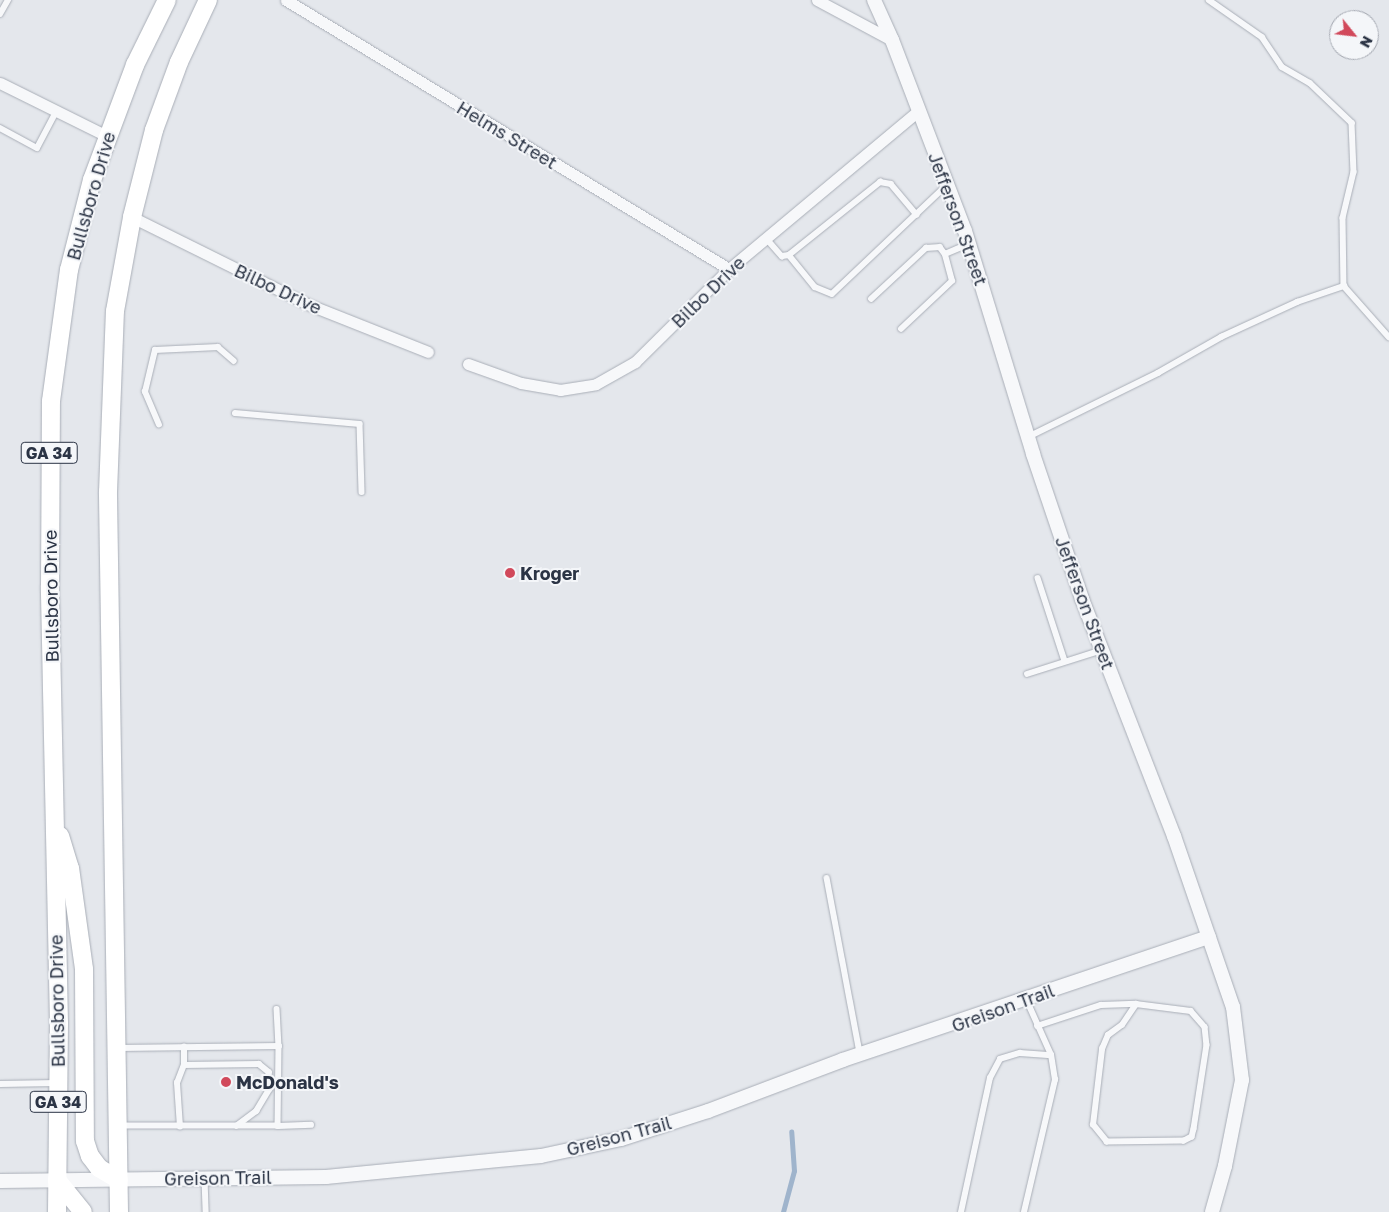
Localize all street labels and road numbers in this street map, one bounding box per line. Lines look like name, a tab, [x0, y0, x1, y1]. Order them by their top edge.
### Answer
street label: Helms Street	[453, 97, 561, 173]
street label: Bullsboro Drive	[62, 129, 120, 263]
street label: Jefferson Street	[924, 150, 992, 288]
street label: Bilbo Drive	[667, 252, 749, 332]
street label: Bilbo Drive	[231, 259, 325, 319]
road number: GA 34	[20, 439, 78, 466]
street label: Bullsboro Drive	[39, 530, 63, 662]
street label: Jefferson Street	[1051, 534, 1119, 672]
street label: Bullsboro Drive	[45, 935, 69, 1067]
street label: Greison Trail	[949, 979, 1057, 1037]
road number: GA 34	[29, 1088, 87, 1116]
street label: Greison Trail	[564, 1112, 674, 1160]
street label: Greison Trail	[164, 1166, 272, 1190]

